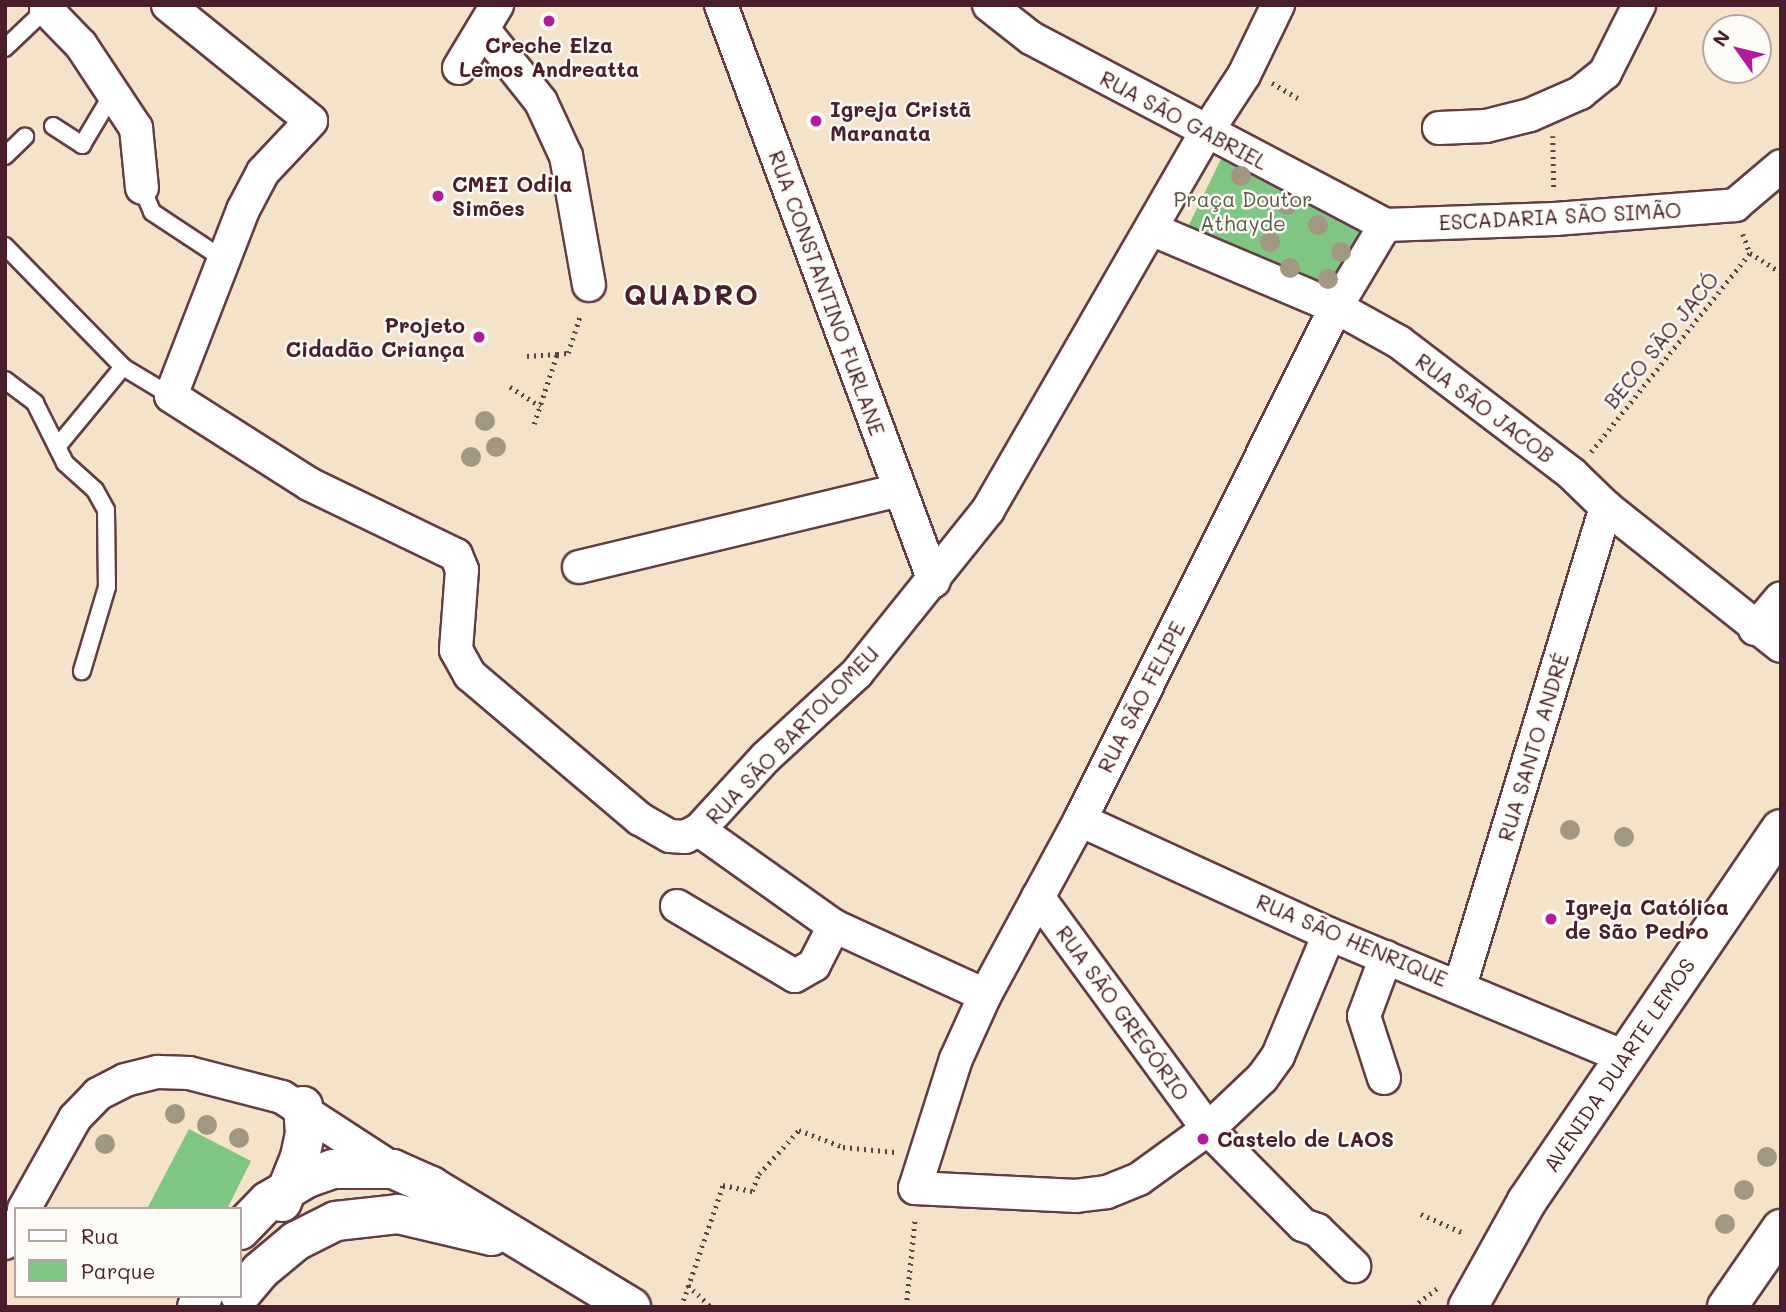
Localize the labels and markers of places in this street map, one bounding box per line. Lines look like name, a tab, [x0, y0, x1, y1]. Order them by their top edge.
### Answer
marker: Creche Elza Lemos Andreatta	[541, 13, 557, 29]
place label: Creche Elza Lemos Andreatta	[459, 32, 639, 82]
place label: Igreja Cristã Maranata	[830, 96, 971, 146]
marker: Igreja Cristã Maranata	[808, 113, 824, 129]
place label: CMEI Odila Simões	[452, 171, 572, 221]
marker: CMEI Odila Simões	[430, 188, 446, 204]
place label: Projeto Cidadão Criança	[286, 312, 465, 362]
marker: Projeto Cidadão Criança	[471, 329, 487, 345]
place label: Igreja Católica de São Pedro	[1565, 894, 1729, 944]
marker: Igreja Católica de São Pedro	[1543, 911, 1559, 927]
place label: Castelo de LAOS	[1217, 1126, 1394, 1152]
marker: Castelo de LAOS	[1195, 1131, 1211, 1147]

